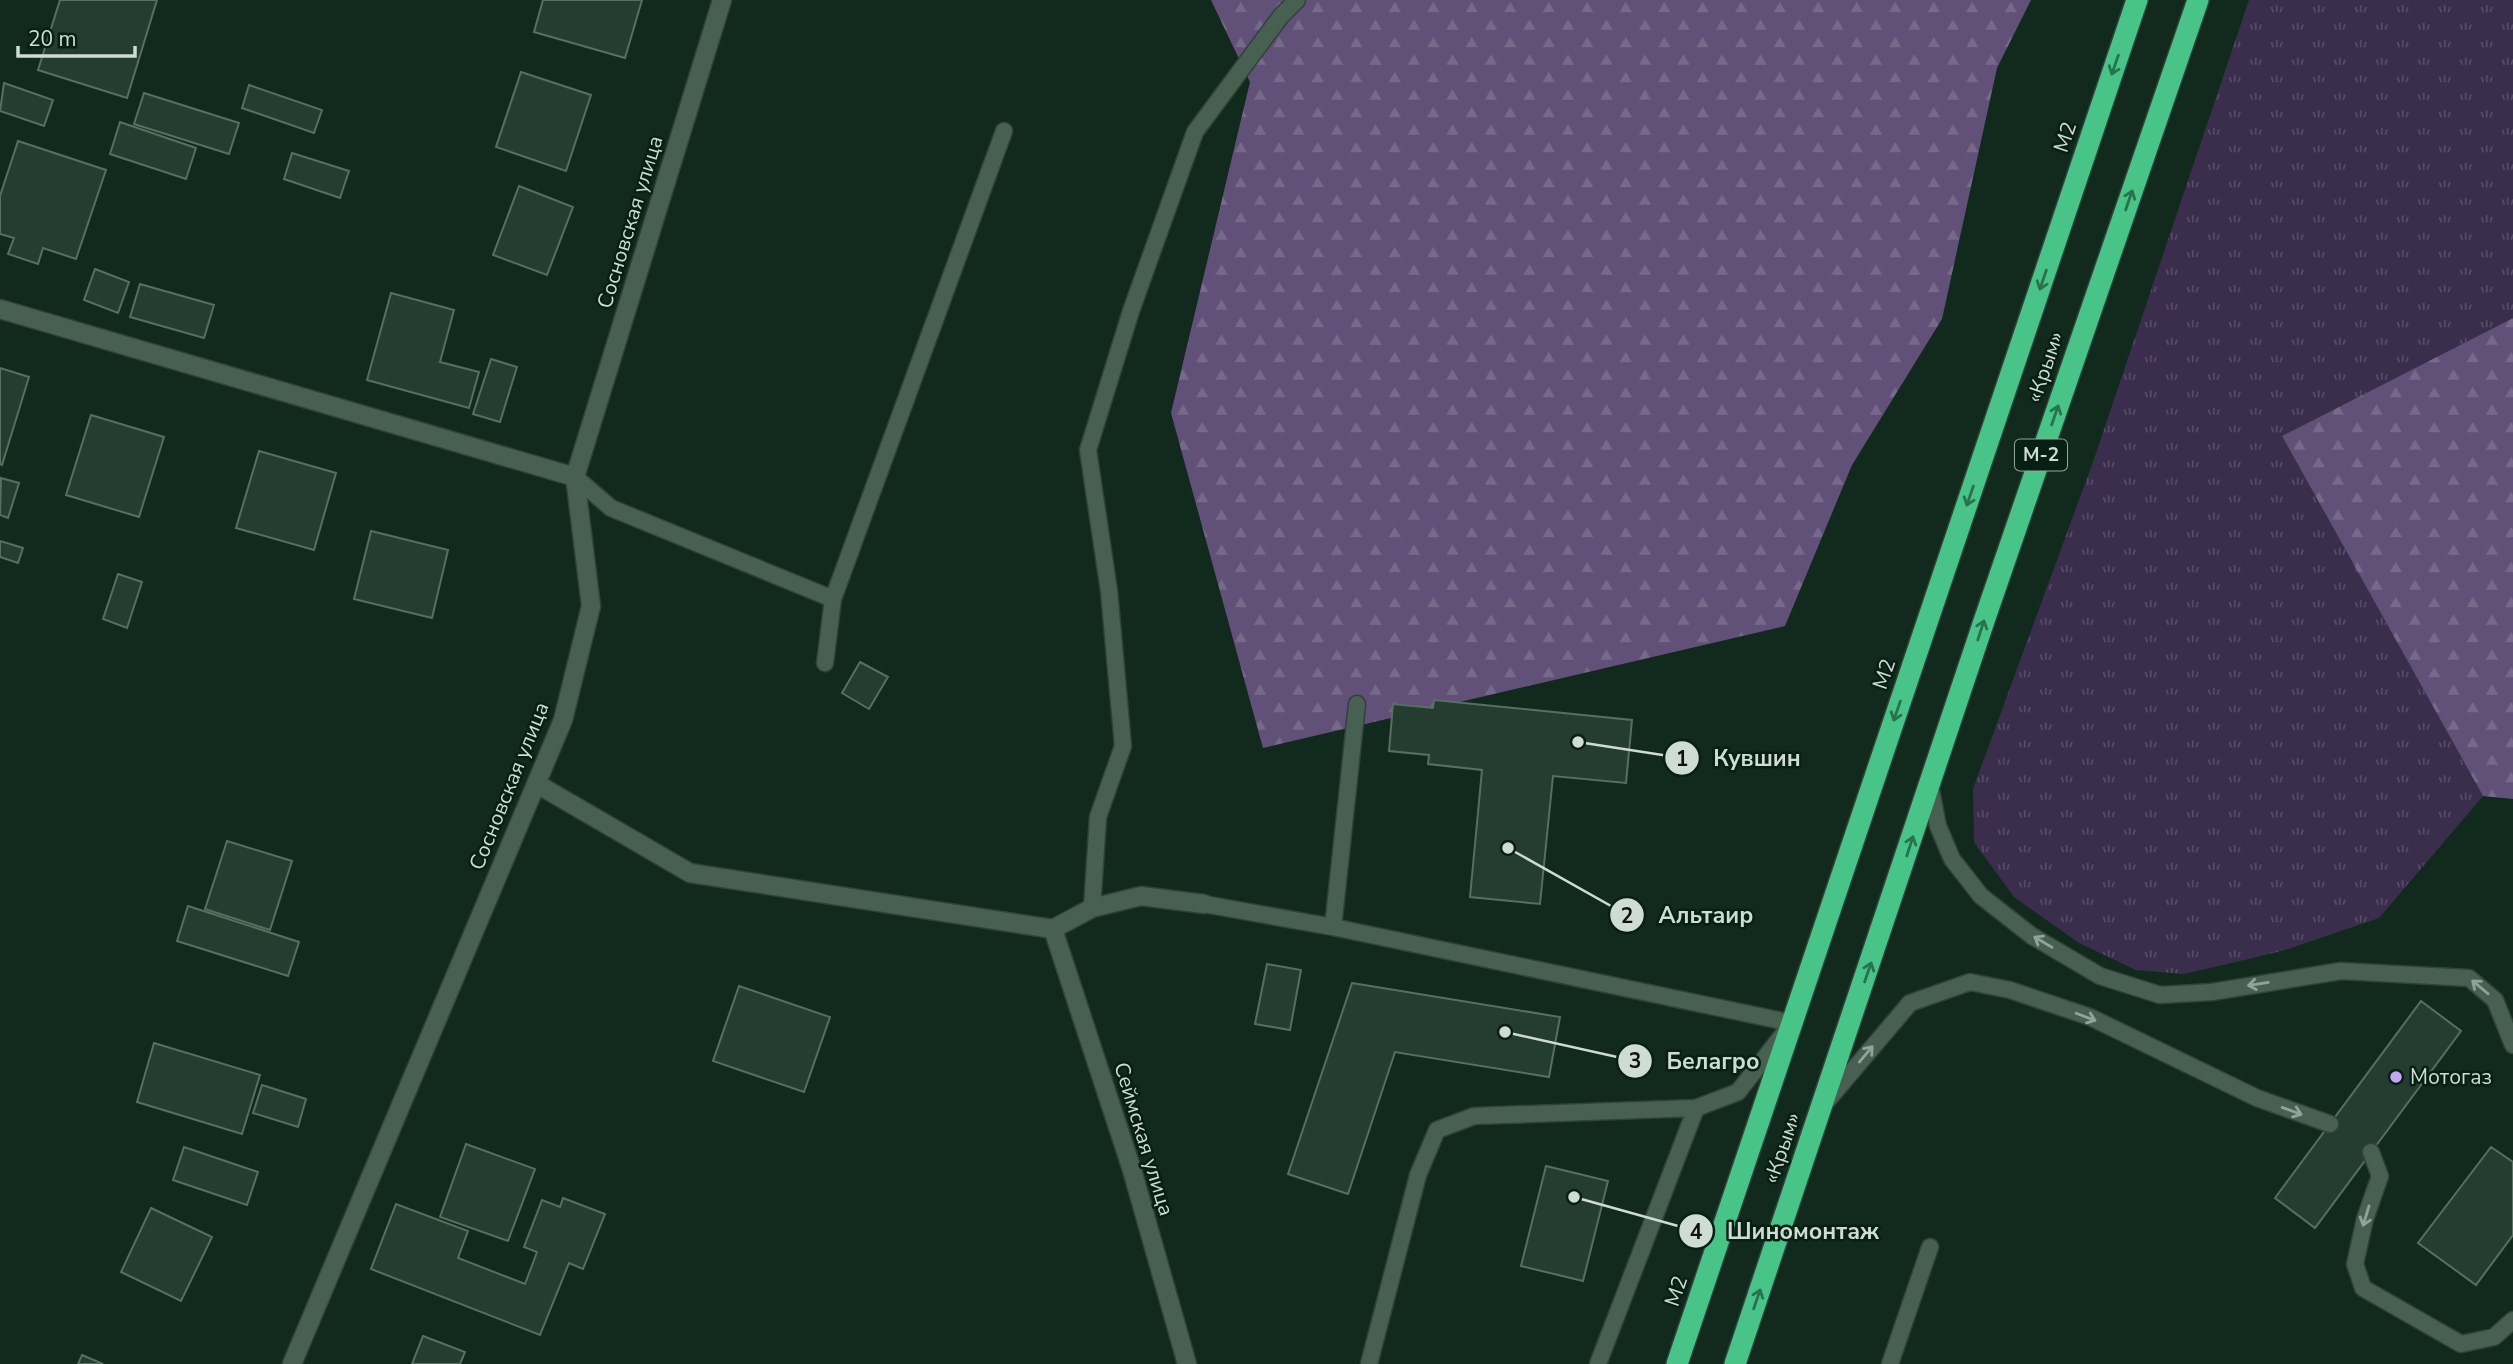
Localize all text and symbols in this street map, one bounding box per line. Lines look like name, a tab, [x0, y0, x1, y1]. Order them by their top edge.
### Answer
scale bar	[18, 14, 135, 58]
text: 20 m	[28, 25, 77, 53]
one-way arrow	[2108, 53, 2120, 75]
street label: М2	[2047, 118, 2083, 156]
street label: Сосновская улица	[590, 132, 670, 312]
one-way arrow	[2124, 189, 2136, 211]
one-way arrow	[2036, 269, 2048, 291]
street label: «Крым»	[2020, 328, 2070, 406]
one-way arrow	[2050, 404, 2062, 426]
road number: М-2	[2015, 440, 2067, 470]
one-way arrow	[1963, 484, 1975, 506]
one-way arrow	[1975, 619, 1988, 641]
street label: М2	[1866, 655, 1902, 693]
street label: Сосновская улица	[462, 698, 556, 874]
one-way arrow	[1890, 700, 1902, 722]
callout: Кувшин	[1665, 736, 1815, 780]
text: Кувшин	[1713, 743, 1801, 774]
text: 1	[1676, 745, 1688, 773]
one-way arrow	[1905, 836, 1918, 858]
callout: Альтаир	[1610, 893, 1768, 937]
text: Альтаир	[1659, 900, 1753, 931]
text: 2	[1621, 902, 1633, 930]
one-way arrow	[2034, 935, 2054, 949]
one-way arrow	[1863, 962, 1875, 984]
one-way arrow	[2247, 978, 2270, 991]
one-way arrow	[2472, 979, 2490, 995]
one-way arrow	[2074, 1011, 2096, 1024]
callout: Белагро	[1617, 1039, 1774, 1083]
text: Белагро	[1666, 1046, 1760, 1077]
one-way arrow	[1858, 1046, 1874, 1064]
text: 3	[1629, 1047, 1641, 1075]
street label: Сеймская улица	[1107, 1059, 1181, 1219]
place label: Мотогаз	[2410, 1063, 2492, 1091]
marker: Мотогаз	[2388, 1069, 2404, 1085]
one-way arrow	[2281, 1106, 2303, 1118]
street label: «Крым»	[1757, 1109, 1807, 1187]
one-way arrow	[2359, 1205, 2372, 1227]
callout: Шиномонтаж	[1678, 1209, 1893, 1253]
text: Шиномонтаж	[1727, 1216, 1880, 1247]
text: 4	[1690, 1218, 1703, 1246]
street label: М2	[1658, 1272, 1694, 1310]
one-way arrow	[1752, 1289, 1764, 1311]

